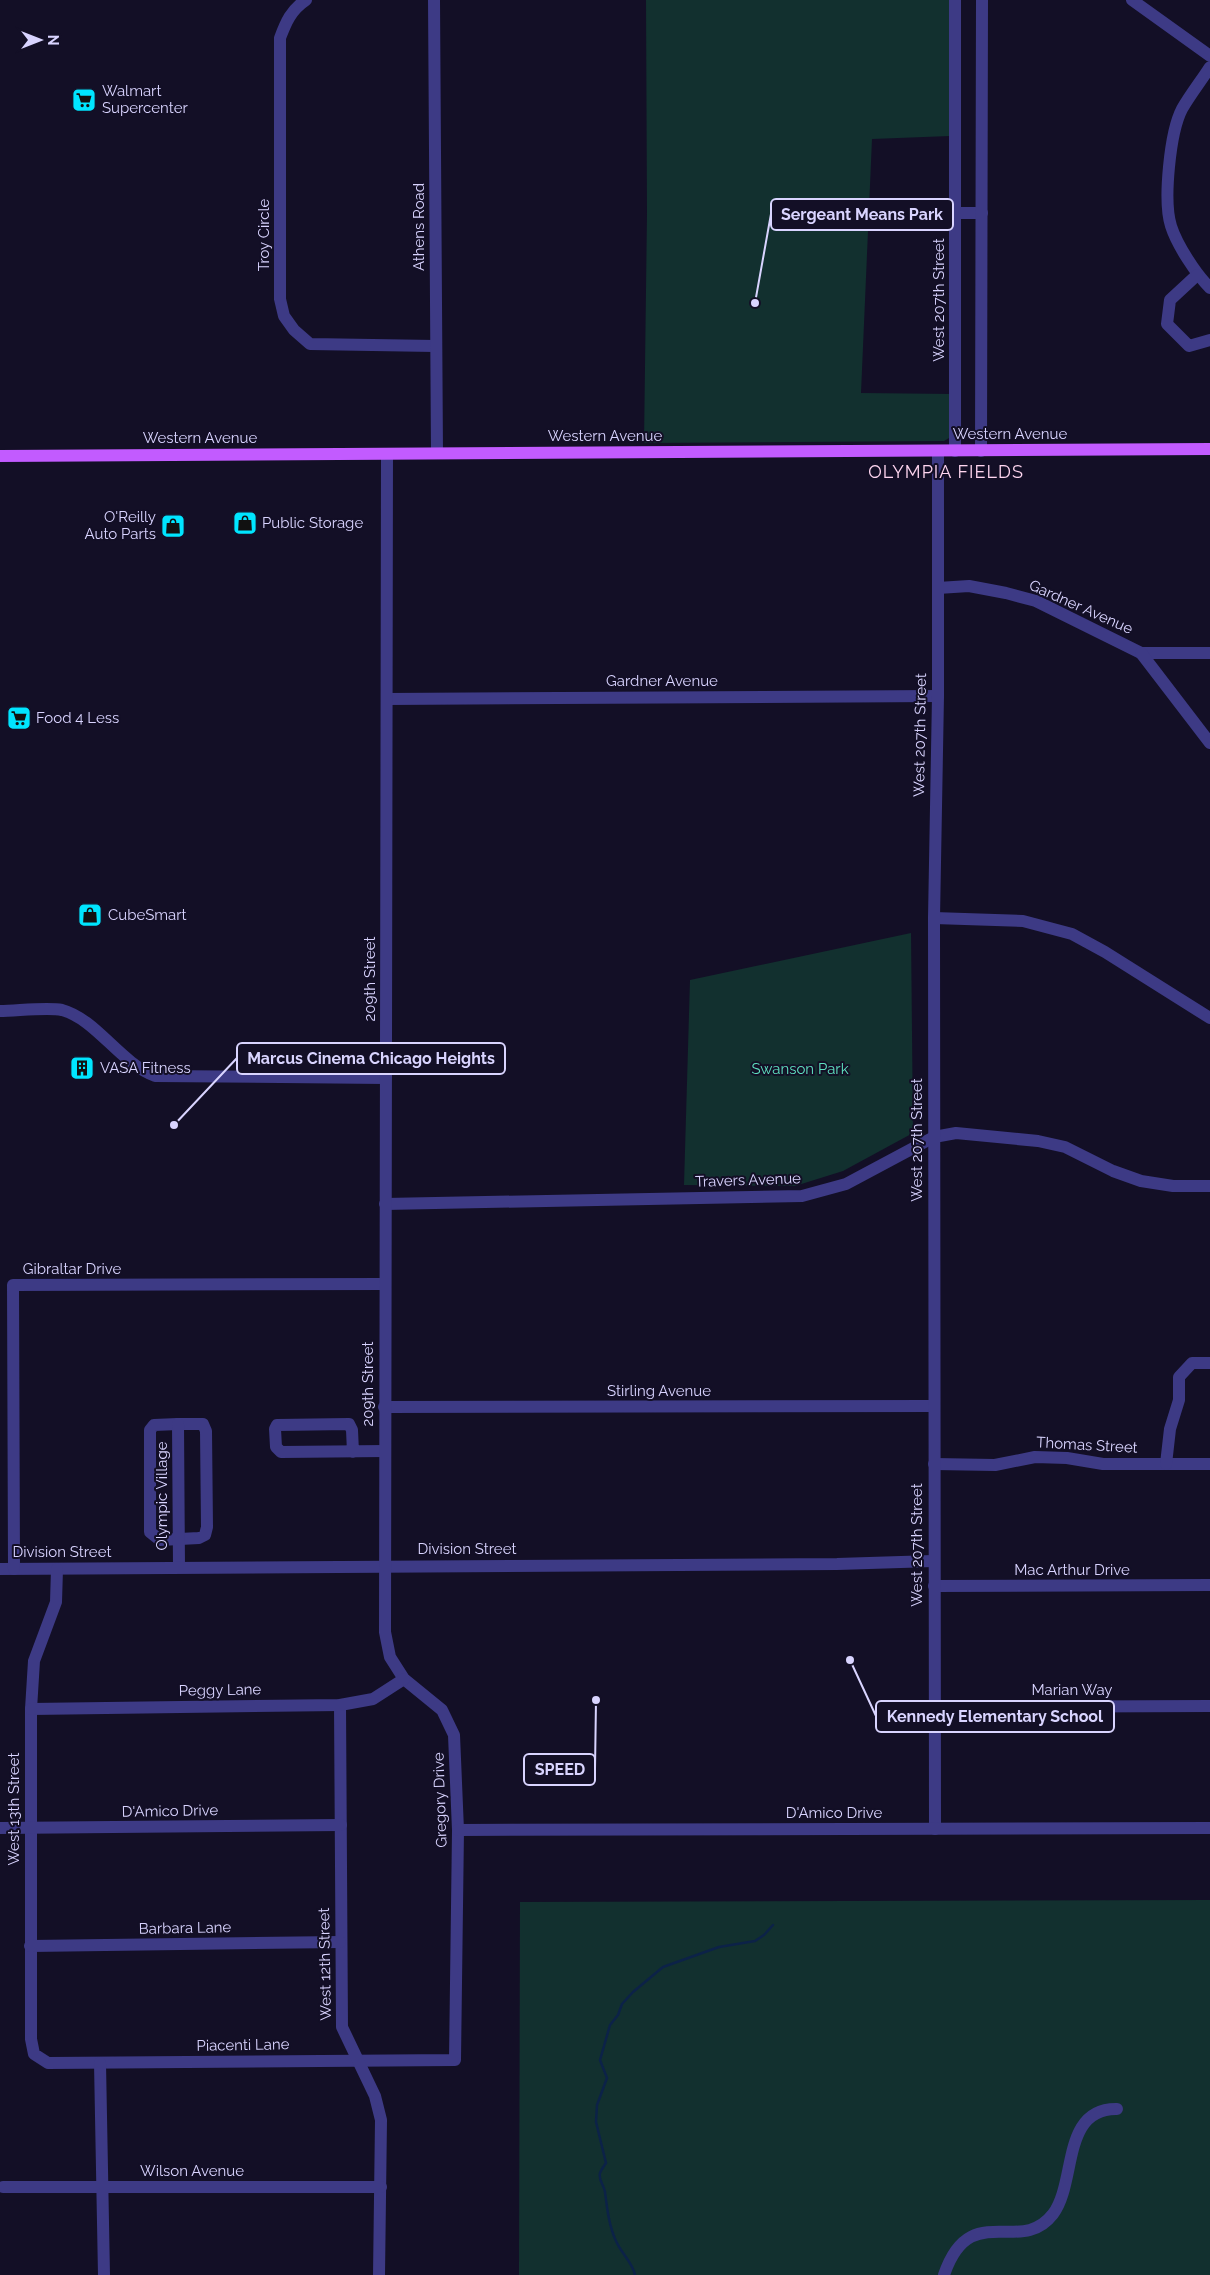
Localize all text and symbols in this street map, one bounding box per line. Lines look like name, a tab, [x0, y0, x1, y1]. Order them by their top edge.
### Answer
north arrow	[15, 15, 65, 65]
text: N	[45, 35, 61, 45]
place label: Walmart Supercenter	[102, 82, 188, 117]
supermarket icon: Walmart Supercenter	[71, 87, 97, 113]
street label: Athens Road	[410, 183, 428, 271]
street label: Troy Circle	[255, 198, 273, 271]
callout: Sergeant Means Park	[771, 199, 953, 230]
text: Sergeant Means Park	[781, 205, 943, 224]
street label: West 207th Street	[930, 238, 948, 362]
street label: Western Avenue	[953, 425, 1067, 443]
street label: Western Avenue	[548, 427, 662, 445]
street label: Western Avenue	[143, 429, 257, 447]
district label: OLYMPIA FIELDS	[868, 461, 1024, 482]
place label: O'Reilly Auto Parts	[85, 508, 156, 543]
shop icon: Public Storage	[232, 510, 258, 536]
shop icon: O'Reilly Auto Parts	[160, 513, 186, 539]
place label: Public Storage	[262, 514, 363, 532]
street label: Gardner Avenue	[1026, 576, 1136, 638]
street label: Gardner Avenue	[606, 672, 718, 690]
street label: West 207th Street	[910, 673, 930, 797]
supermarket icon: Food 4 Less	[6, 705, 32, 731]
place label: Food 4 Less	[36, 709, 119, 727]
shop icon: CubeSmart	[77, 902, 103, 928]
place label: CubeSmart	[108, 906, 187, 924]
street label: 209th Street	[361, 937, 379, 1021]
callout: Marcus Cinema Chicago Heights	[237, 1043, 505, 1074]
text: Marcus Cinema Chicago Heights	[247, 1049, 495, 1068]
building icon: VASA Fitness	[69, 1055, 95, 1081]
place label: VASA Fitness	[100, 1059, 191, 1077]
park label: Swanson Park	[751, 1060, 849, 1078]
street label: West 207th Street	[908, 1078, 926, 1202]
street label: Travers Avenue	[695, 1169, 801, 1191]
street label: Gibraltar Drive	[23, 1260, 121, 1278]
street label: 209th Street	[359, 1342, 377, 1426]
street label: Stirling Avenue	[607, 1382, 711, 1400]
street label: Thomas Street	[1036, 1433, 1138, 1457]
street label: Olympic Village	[153, 1441, 171, 1550]
street label: West 207th Street	[908, 1483, 926, 1607]
street label: Division Street	[418, 1540, 516, 1558]
street label: Division Street	[13, 1543, 111, 1561]
street label: Mac Arthur Drive	[1014, 1561, 1130, 1579]
street label: Peggy Lane	[179, 1680, 262, 1700]
street label: Marian Way	[1032, 1681, 1112, 1699]
callout: Kennedy Elementary School	[876, 1701, 1114, 1732]
text: Kennedy Elementary School	[887, 1707, 1104, 1726]
street label: West 13th Street	[5, 1752, 23, 1866]
street label: Gregory Drive	[429, 1752, 451, 1848]
callout: SPEED	[524, 1754, 595, 1785]
text: SPEED	[535, 1760, 585, 1779]
street label: D'Amico Drive	[122, 1801, 219, 1821]
street label: D'Amico Drive	[786, 1804, 882, 1822]
street label: West 12th Street	[315, 1907, 335, 2021]
street label: Barbara Lane	[139, 1918, 232, 1938]
street label: Piacenti Lane	[196, 2035, 290, 2055]
street label: Wilson Avenue	[140, 2162, 244, 2180]

